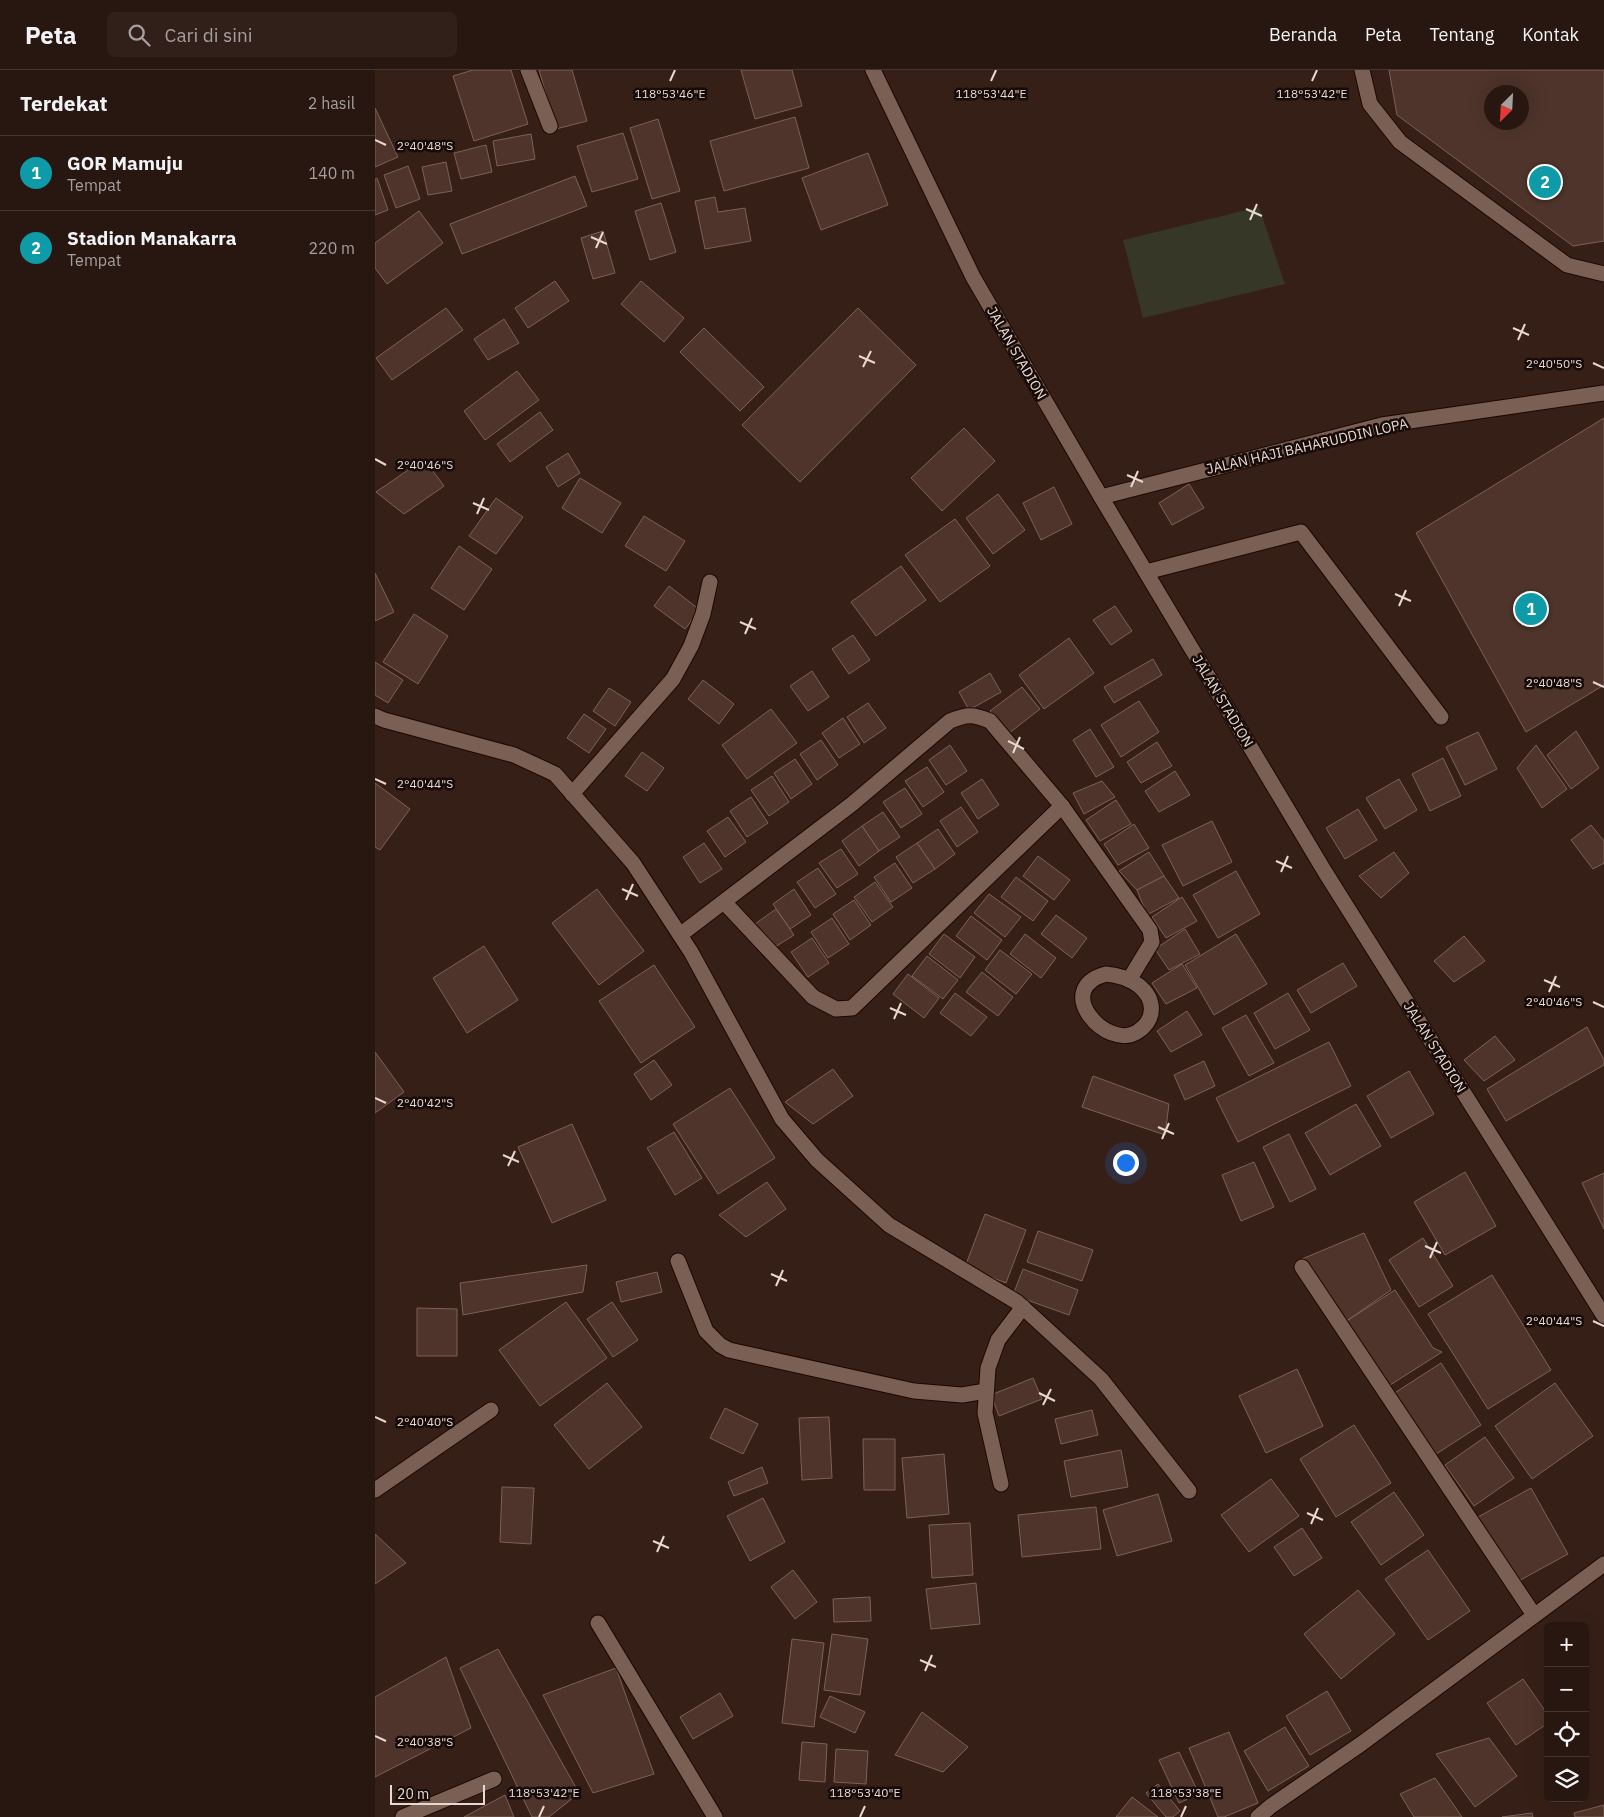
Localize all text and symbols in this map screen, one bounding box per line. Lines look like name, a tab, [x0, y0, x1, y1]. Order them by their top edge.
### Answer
search box	[107, 12, 457, 57]
text: Peta	[25, 19, 77, 51]
icon: search	[125, 21, 153, 49]
text: Cari di sini	[165, 23, 253, 47]
text: Beranda	[1269, 23, 1337, 46]
text: Peta	[1365, 23, 1401, 46]
text: Tentang	[1429, 23, 1494, 46]
text: Kontak	[1522, 23, 1579, 46]
north arrow	[1484, 85, 1529, 130]
text: 118°53'46"E	[635, 86, 705, 101]
text: 118°53'44"E	[956, 86, 1026, 101]
text: 118°53'42"E	[1277, 86, 1347, 101]
text: Terdekat	[20, 89, 108, 117]
text: 2 hasil	[308, 93, 355, 113]
text: 2°40'48"S	[397, 138, 453, 153]
text: GOR Mamuju	[67, 151, 183, 175]
text: 1	[31, 163, 41, 183]
text: 140 m	[308, 163, 355, 183]
pin: 2	[1529, 163, 1561, 201]
text: Tempat	[67, 175, 121, 195]
text: Stadion Manakarra	[67, 226, 237, 250]
text: 2	[31, 238, 41, 258]
text: 220 m	[308, 238, 355, 258]
text: Tempat	[67, 250, 121, 270]
street label: JALAN STADION	[983, 303, 1051, 403]
text: 2°40'50"S	[1526, 356, 1582, 371]
street label: JALAN HAJI BAHARUDDIN LOPA	[1204, 414, 1410, 478]
text: 2°40'46"S	[397, 457, 453, 472]
pin: 1	[1515, 590, 1547, 628]
street label: JALAN STADION	[1188, 652, 1258, 750]
text: 2°40'48"S	[1526, 675, 1582, 690]
text: 2°40'44"S	[397, 776, 453, 791]
text: 2°40'46"S	[1526, 994, 1582, 1009]
street label: JALAN STADION	[1400, 998, 1470, 1096]
text: 2°40'42"S	[397, 1095, 453, 1110]
your location	[1113, 1150, 1139, 1176]
text: 2°40'44"S	[1526, 1313, 1582, 1328]
text: 2°40'40"S	[397, 1414, 453, 1429]
map controls	[1544, 1622, 1589, 1802]
button: +	[1544, 1622, 1589, 1667]
button: −	[1544, 1667, 1589, 1712]
button: locate	[1544, 1712, 1589, 1757]
text: 2°40'38"S	[397, 1734, 453, 1749]
button: layers	[1544, 1757, 1589, 1802]
scale bar	[390, 1782, 485, 1805]
text: 20 m	[397, 1785, 429, 1803]
text: 118°53'42"E	[509, 1785, 579, 1800]
text: 118°53'40"E	[830, 1785, 900, 1800]
text: 118°53'38"E	[1151, 1785, 1221, 1800]

